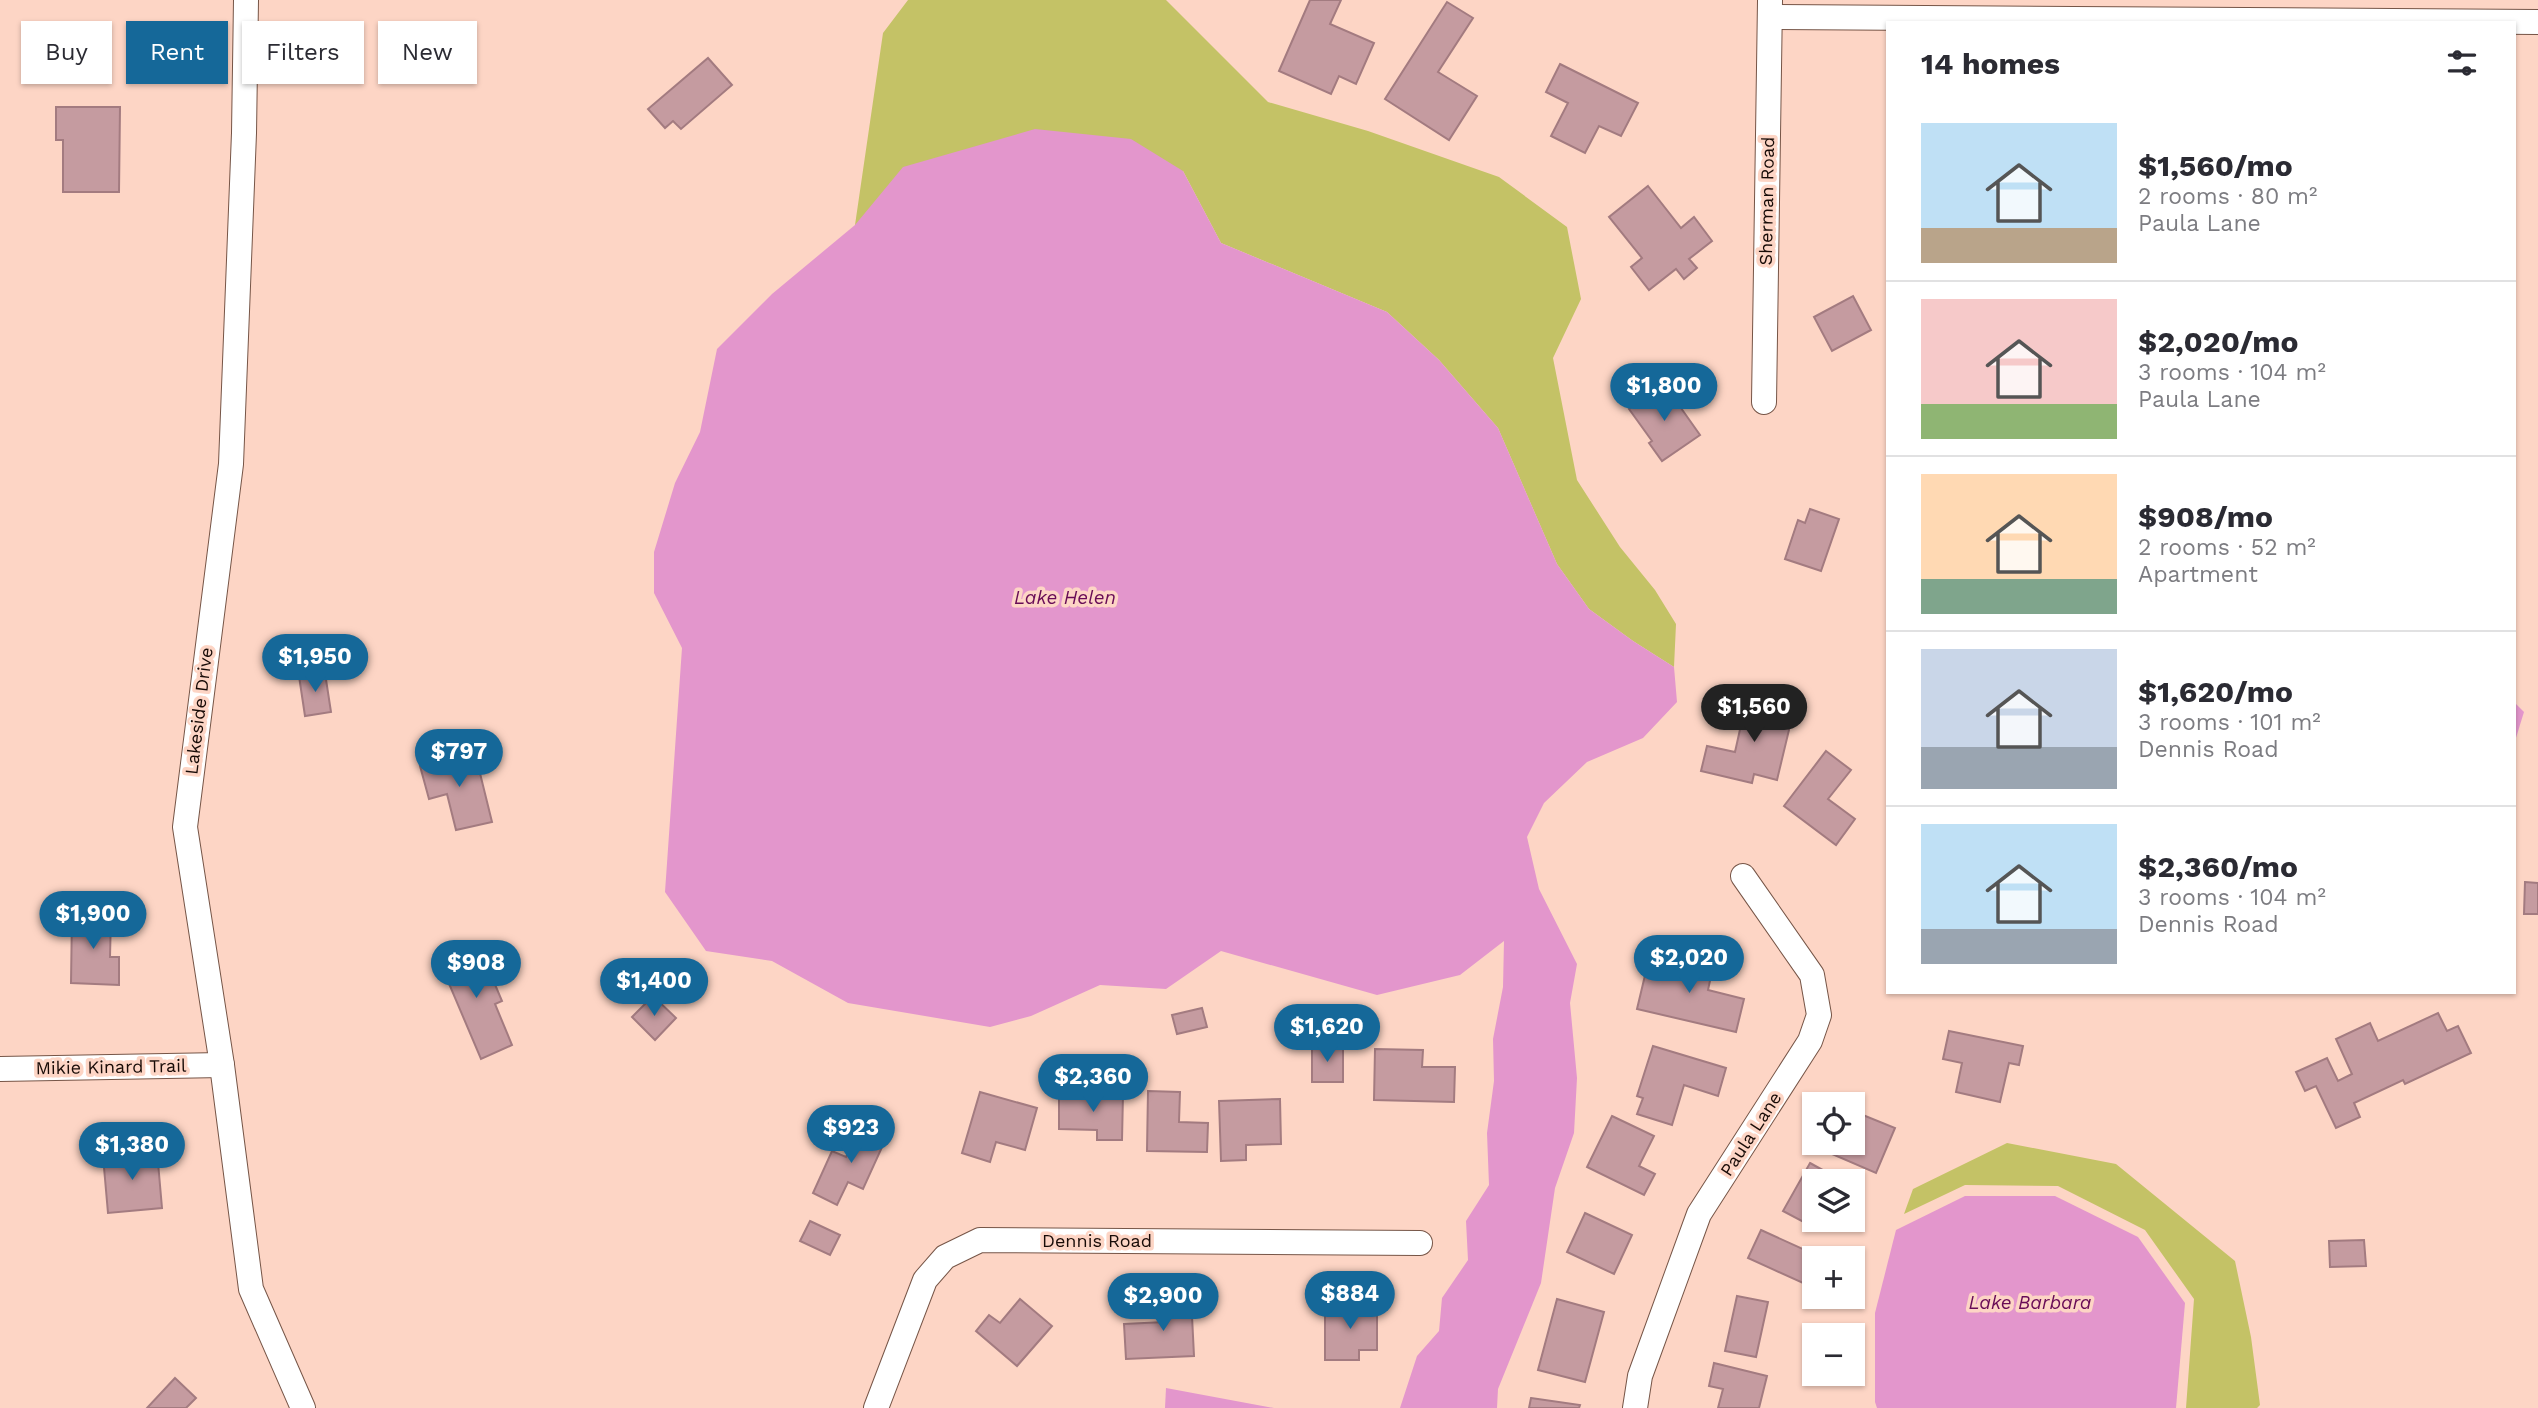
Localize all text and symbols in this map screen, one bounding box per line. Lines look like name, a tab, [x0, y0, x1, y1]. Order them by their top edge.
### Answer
chip: Buy	[21, 21, 112, 84]
chip: Rent	[126, 21, 228, 84]
chip: Filters	[242, 21, 364, 84]
chip: New	[378, 21, 477, 84]
icon: filters	[2443, 44, 2481, 82]
text: 14 homes	[1921, 46, 2060, 81]
street label: Sherman Road	[1755, 136, 1778, 266]
text: $1,560/mo	[2138, 148, 2293, 183]
icon: home	[1977, 151, 2061, 235]
text: 2 rooms · 80 m²	[2138, 183, 2317, 210]
text: Paula Lane	[2138, 210, 2261, 237]
text: $2,020/mo	[2138, 324, 2299, 359]
icon: home	[1977, 327, 2061, 411]
text: 3 rooms · 104 m²	[2138, 359, 2326, 386]
pin: $1,800	[1607, 364, 1721, 423]
text: $1,800	[1626, 372, 1702, 399]
text: Paula Lane	[2138, 386, 2261, 413]
text: $908/mo	[2138, 499, 2273, 534]
icon: home	[1977, 502, 2061, 586]
text: 2 rooms · 52 m²	[2138, 534, 2316, 561]
text: Apartment	[2138, 561, 2258, 588]
water label: Lake Helen	[1014, 586, 1116, 609]
pin: $1,950	[258, 634, 372, 694]
text: $1,950	[278, 643, 352, 670]
street label: Lakeside Drive	[180, 646, 217, 776]
text: $1,620/mo	[2138, 674, 2293, 709]
icon: home	[1977, 677, 2061, 761]
pin: $1,560	[1697, 684, 1811, 744]
text: $1,560	[1717, 693, 1791, 720]
text: 3 rooms · 101 m²	[2138, 709, 2321, 736]
pin: $797	[418, 730, 500, 789]
text: Dennis Road	[2138, 736, 2279, 763]
text: $797	[431, 738, 487, 765]
text: $2,360/mo	[2138, 849, 2298, 884]
icon: home	[1977, 852, 2061, 936]
text: 3 rooms · 104 m²	[2138, 884, 2326, 911]
pin: $1,900	[36, 892, 150, 951]
text: $1,900	[55, 900, 131, 927]
text: Dennis Road	[2138, 911, 2279, 938]
pin: $2,020	[1632, 936, 1746, 995]
pin: $908	[435, 940, 517, 1000]
text: $2,020	[1650, 944, 1728, 971]
text: $908	[447, 949, 505, 976]
pin: $1,400	[597, 958, 711, 1018]
text: $1,400	[616, 967, 692, 994]
pin: $1,620	[1270, 1004, 1384, 1064]
text: $1,620	[1290, 1013, 1364, 1040]
pin: $2,360	[1036, 1054, 1150, 1114]
street label: Mikie Kinard Trail	[35, 1055, 187, 1078]
text: $2,360	[1054, 1063, 1132, 1090]
street label: Paula Lane	[1716, 1088, 1786, 1180]
map controls	[1802, 1092, 1865, 1386]
button: locate	[1802, 1092, 1865, 1155]
pin: $923	[810, 1106, 892, 1165]
text: $923	[823, 1114, 879, 1141]
pin: $1,380	[75, 1122, 189, 1182]
text: $1,380	[95, 1131, 169, 1158]
button: layers	[1802, 1169, 1865, 1232]
street label: Dennis Road	[1042, 1230, 1152, 1251]
button: +	[1802, 1246, 1865, 1309]
pin: $884	[1309, 1272, 1391, 1331]
pin: $2,900	[1106, 1274, 1220, 1333]
text: $884	[1321, 1280, 1379, 1307]
text: $2,900	[1124, 1282, 1202, 1309]
water label: Lake Barbara	[1968, 1291, 2092, 1314]
button: −	[1802, 1323, 1865, 1386]

